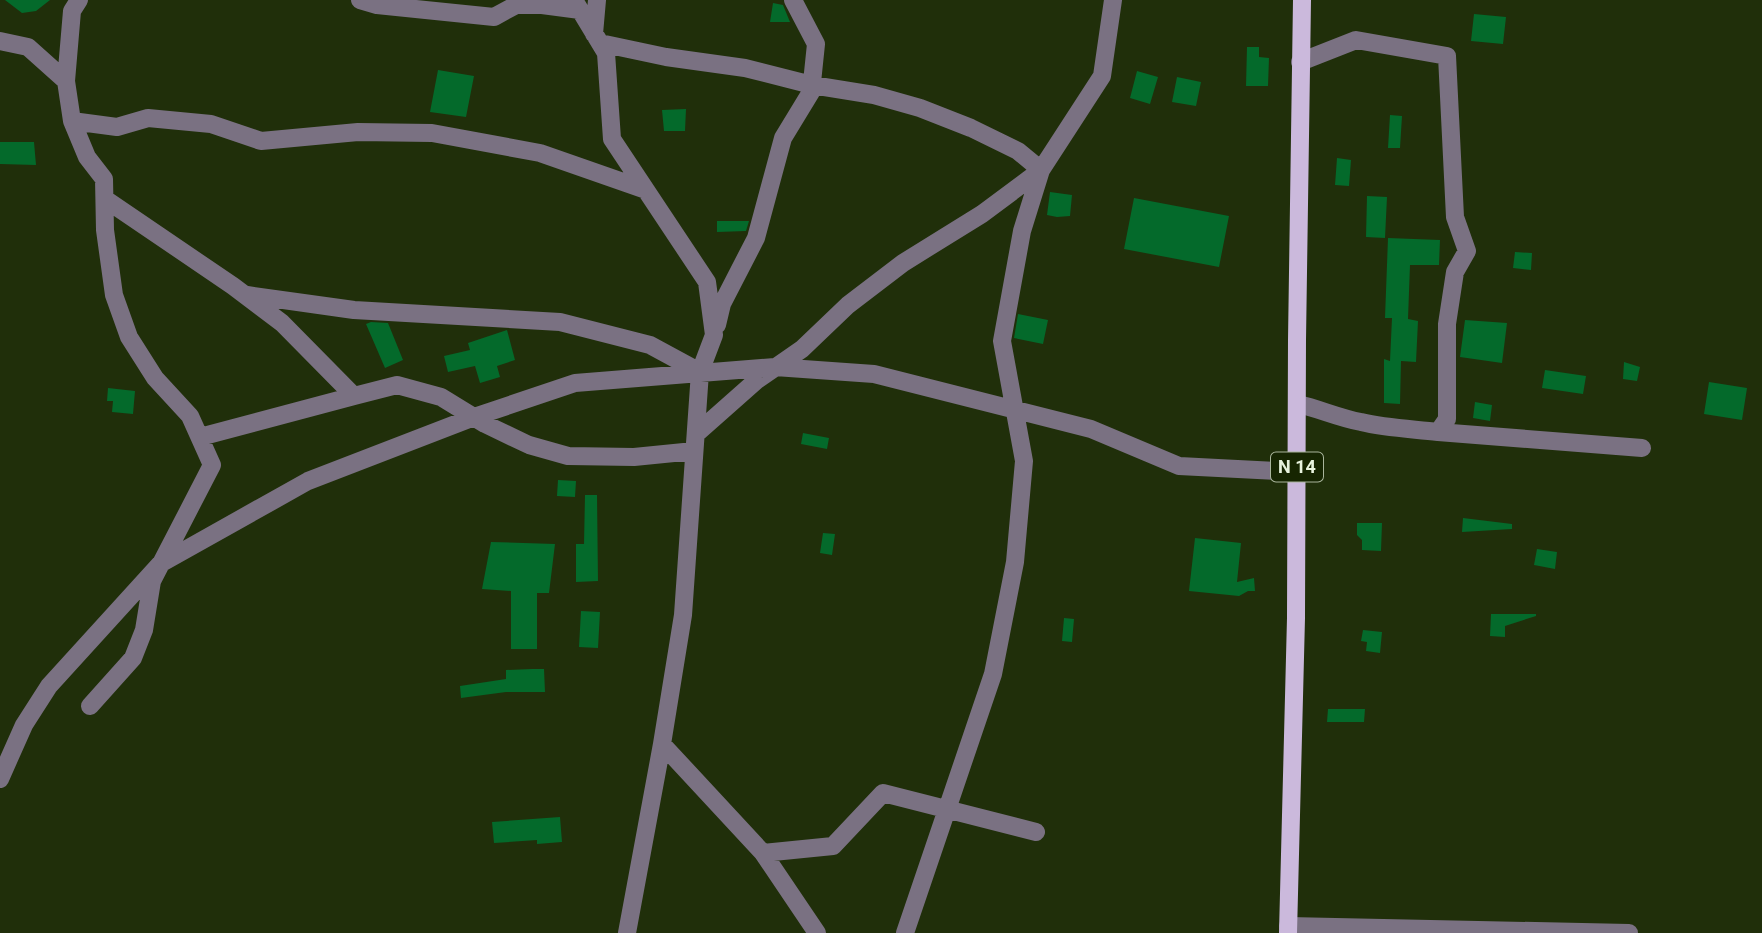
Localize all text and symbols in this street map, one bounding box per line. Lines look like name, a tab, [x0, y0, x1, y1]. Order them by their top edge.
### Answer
road number: N 14	[1271, 452, 1323, 481]

